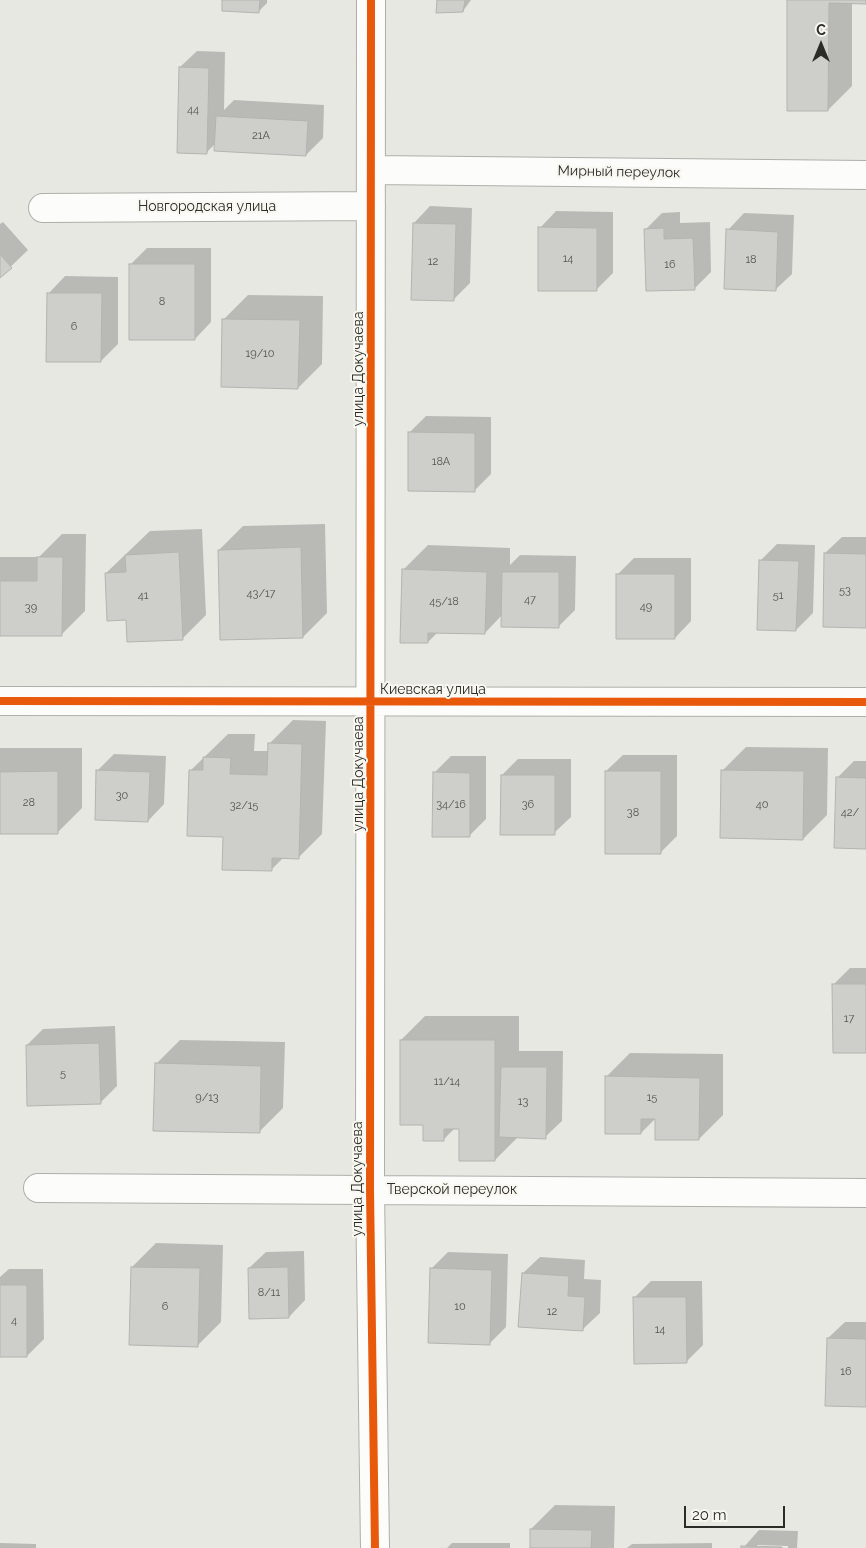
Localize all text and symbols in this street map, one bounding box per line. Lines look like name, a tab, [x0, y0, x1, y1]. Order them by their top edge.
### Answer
north arrow	[796, 20, 846, 70]
text: С	[816, 22, 826, 38]
house number: 44	[187, 103, 199, 117]
house number: 21А	[252, 129, 270, 143]
street label: Мирный переулок	[557, 163, 681, 181]
street label: Новгородская улица	[138, 199, 276, 215]
house number: 14	[563, 252, 573, 266]
house number: 18	[745, 253, 757, 267]
house number: 12	[428, 255, 438, 269]
house number: 16	[664, 258, 676, 272]
house number: 8	[159, 295, 165, 309]
street label: улица Докучаева	[351, 311, 367, 427]
house number: 6	[71, 320, 77, 334]
house number: 19/10	[245, 347, 275, 361]
house number: 18А	[432, 455, 450, 469]
house number: 53	[839, 584, 851, 598]
house number: 43/17	[247, 587, 275, 601]
house number: 41	[138, 589, 148, 603]
house number: 51	[773, 589, 783, 603]
house number: 47	[524, 593, 536, 607]
house number: 45/18	[429, 595, 459, 609]
house number: 49	[640, 600, 652, 614]
house number: 39	[25, 601, 37, 615]
street label: Киевская улица	[380, 682, 486, 698]
street label: улица Докучаева	[351, 716, 367, 832]
house number: 30	[116, 789, 128, 803]
house number: 28	[23, 796, 35, 810]
house number: 34/16	[436, 798, 466, 812]
house number: 36	[522, 798, 534, 812]
house number: 40	[756, 798, 768, 812]
house number: 32/15	[230, 799, 258, 813]
house number: 38	[627, 806, 639, 820]
house number: 42/	[841, 806, 859, 820]
house number: 17	[844, 1012, 854, 1026]
house number: 5	[60, 1067, 66, 1081]
house number: 11/14	[434, 1075, 460, 1089]
house number: 9/13	[195, 1091, 219, 1105]
house number: 15	[647, 1091, 657, 1105]
house number: 13	[518, 1095, 528, 1109]
street label: улица Докучаева	[350, 1121, 366, 1237]
street label: Тверской переулок	[387, 1182, 517, 1198]
house number: 8/11	[258, 1286, 280, 1300]
house number: 6	[162, 1300, 168, 1314]
house number: 10	[454, 1300, 466, 1314]
house number: 12	[547, 1305, 557, 1319]
house number: 4	[11, 1314, 17, 1328]
house number: 14	[655, 1323, 665, 1337]
house number: 16	[840, 1365, 852, 1379]
scale bar	[686, 1496, 787, 1528]
text: 20 m	[692, 1506, 727, 1524]

